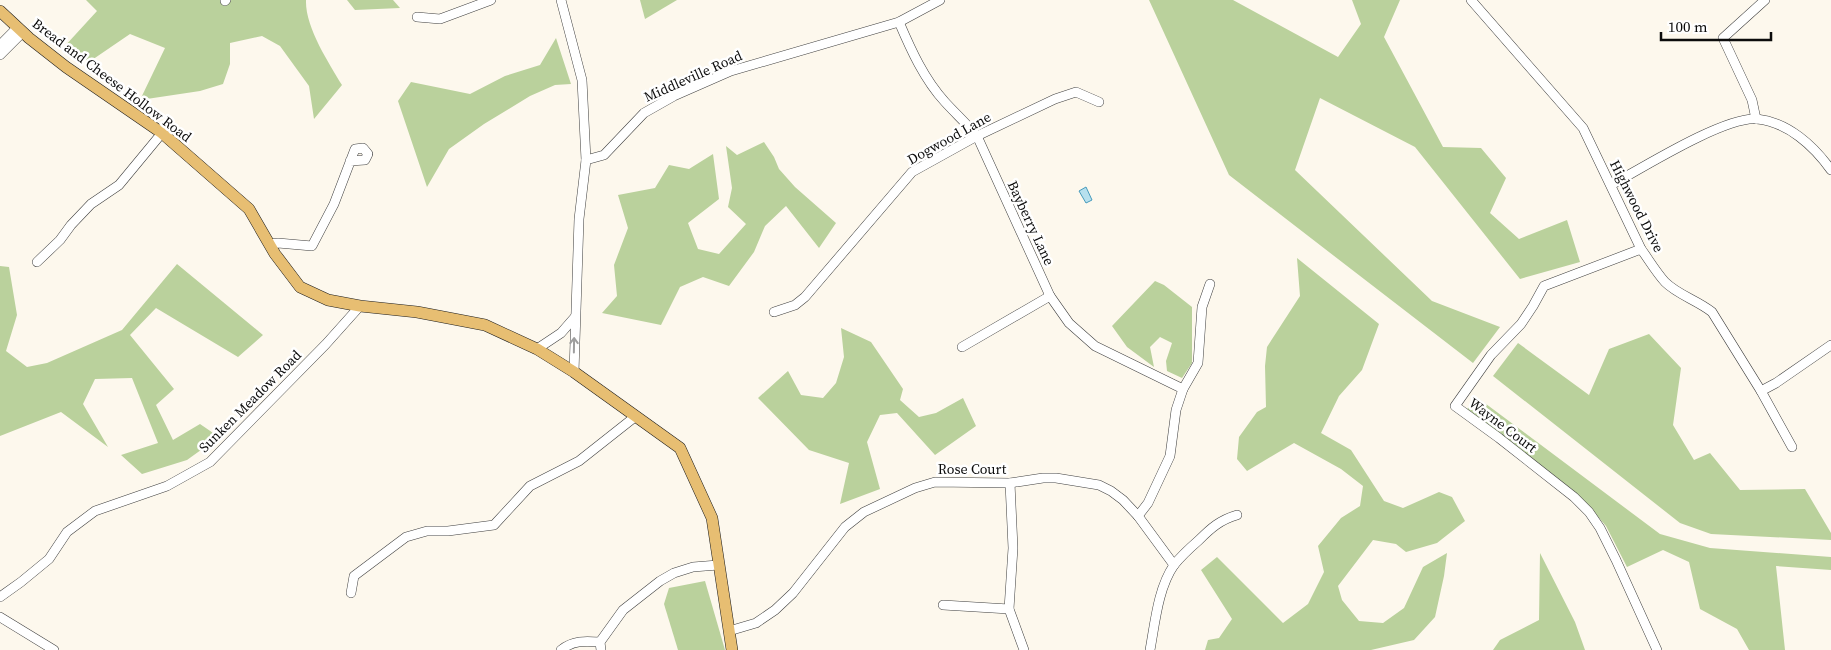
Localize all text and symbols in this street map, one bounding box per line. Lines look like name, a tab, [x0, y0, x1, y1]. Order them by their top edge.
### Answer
scale bar	[1661, 10, 1771, 42]
street label: Bread and Cheese Hollow Road	[28, 13, 196, 147]
text: 100 m	[1668, 16, 1708, 37]
street label: Middleville Road	[641, 45, 745, 107]
street label: Dogwood Lane	[903, 107, 995, 169]
street label: Highwood Drive	[1605, 156, 1669, 256]
street label: Bayberry Lane	[1003, 177, 1059, 269]
one-way arrow	[569, 337, 579, 353]
street label: Sunken Meadow Road	[194, 345, 306, 457]
street label: Wayne Court	[1465, 393, 1542, 458]
street label: Rose Court	[938, 459, 1007, 479]

